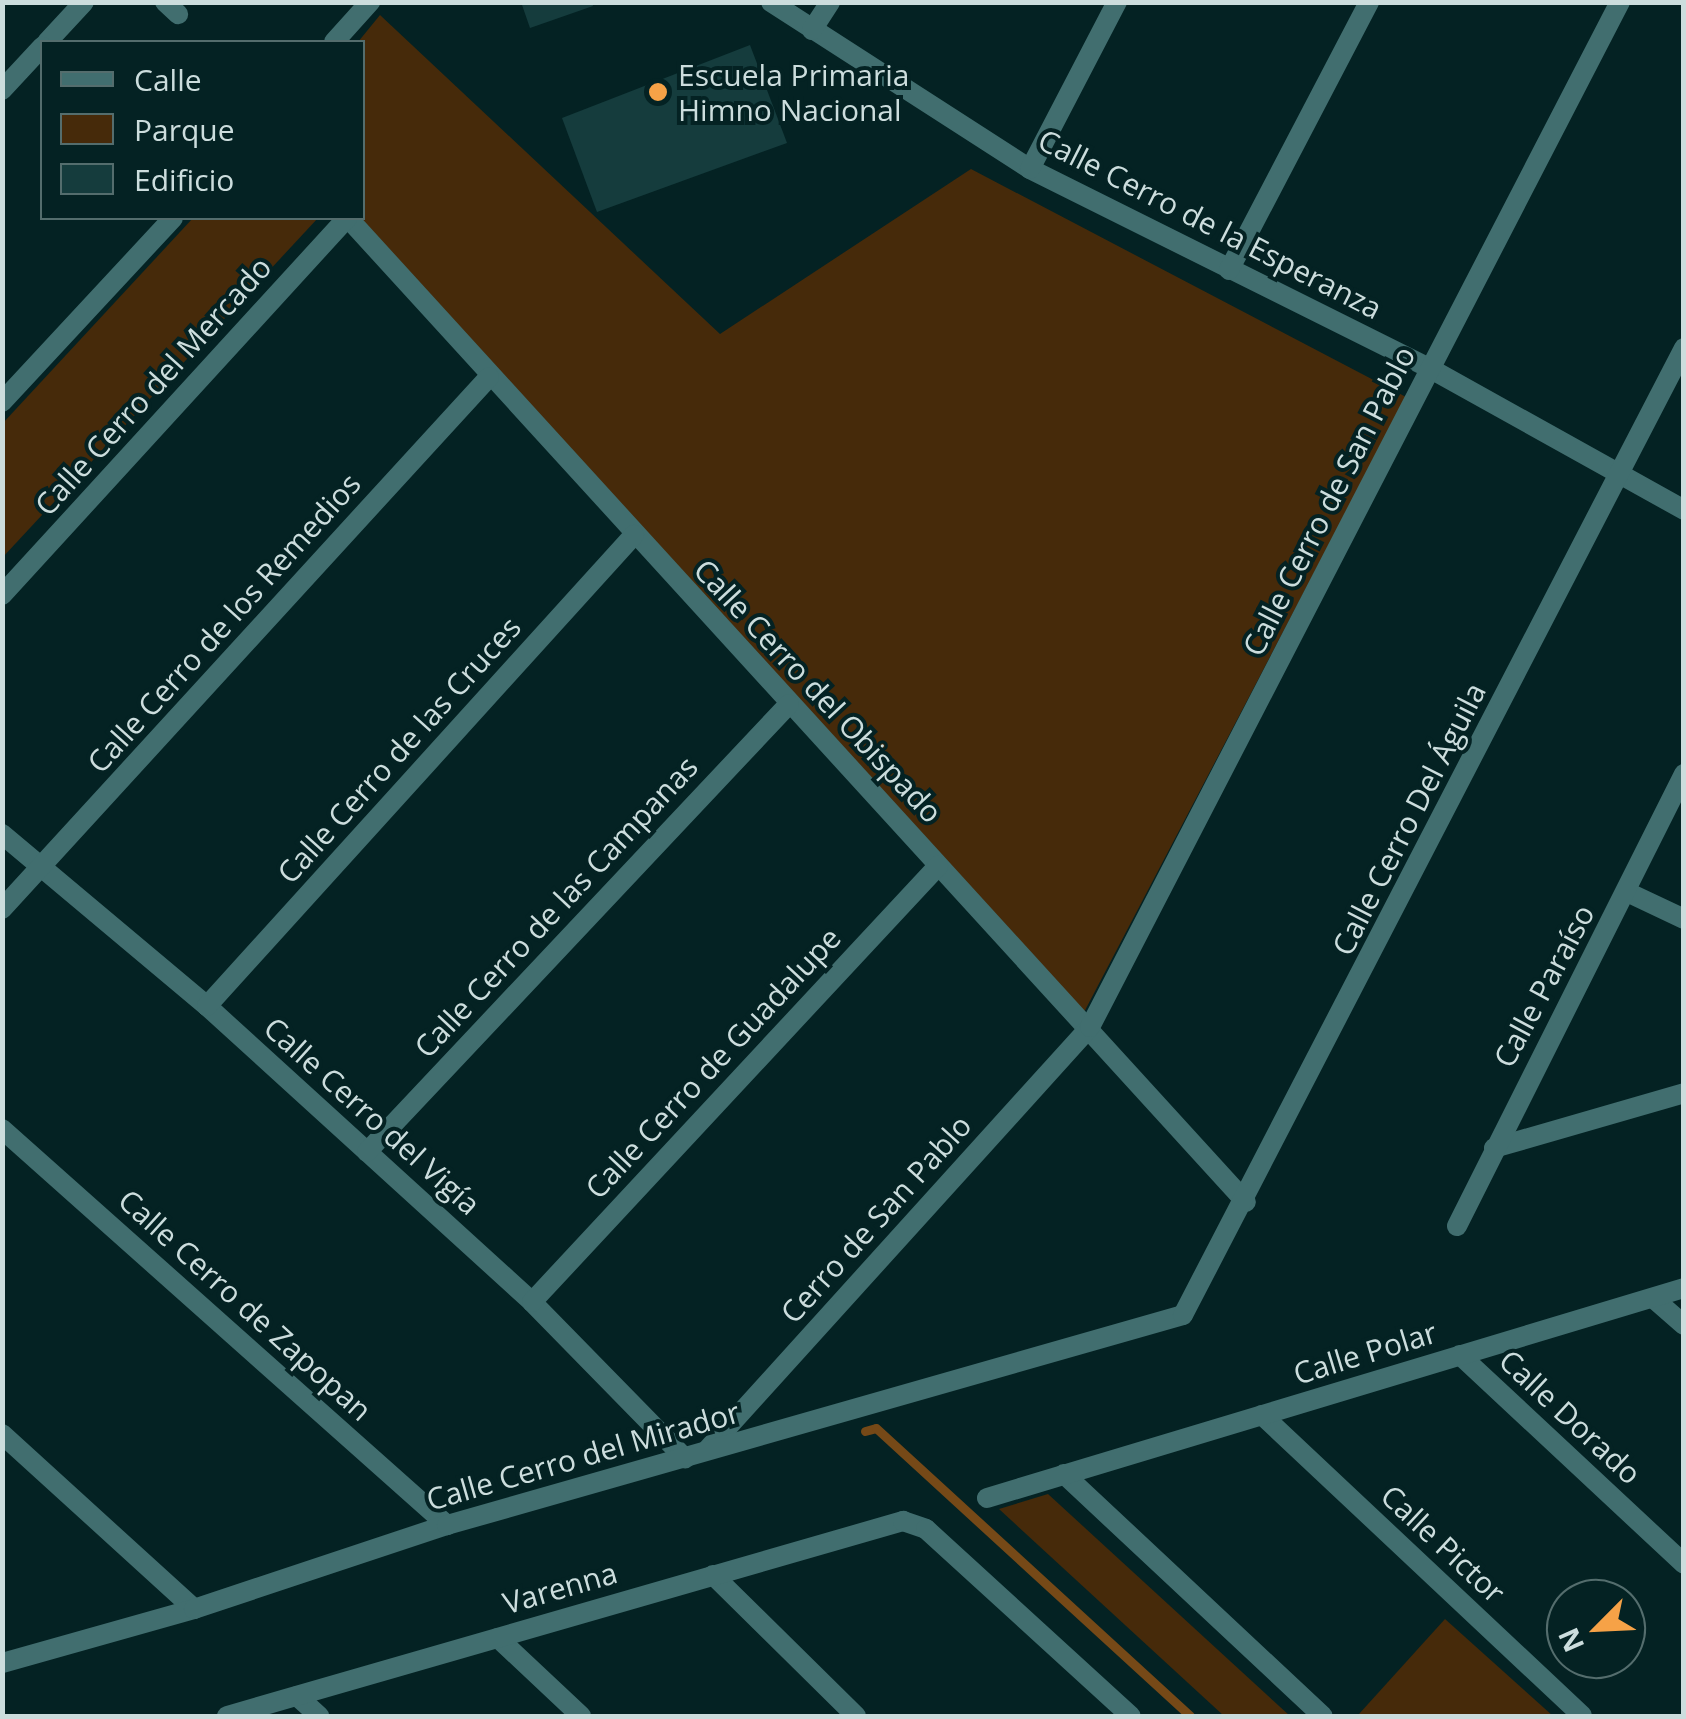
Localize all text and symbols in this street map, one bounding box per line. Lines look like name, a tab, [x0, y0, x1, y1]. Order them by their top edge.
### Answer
legend	[40, 40, 365, 220]
place label: Escuela Primaria Himno Nacional	[678, 57, 909, 128]
text: Calle	[134, 59, 202, 100]
marker: Escuela Primaria Himno Nacional	[647, 81, 669, 103]
text: Parque	[134, 109, 235, 150]
street label: Calle Cerro de la Esperanza	[1032, 122, 1388, 326]
text: Edificio	[134, 159, 234, 200]
street label: Calle Cerro del Mercado	[27, 249, 279, 523]
street label: Calle Cerro de San Pablo	[1235, 340, 1423, 662]
street label: Calle Cerro de los Remedios	[80, 466, 368, 780]
street label: Calle Cerro del Obispado	[687, 552, 949, 830]
street label: Calle Cerro de las Cruces	[270, 609, 528, 891]
street label: Calle Cerro Del Águila	[1325, 677, 1493, 961]
street label: Calle Cerro de las Campanas	[407, 749, 705, 1065]
street label: Calle Paraíso	[1486, 899, 1602, 1073]
street label: Calle Cerro de Guadalupe	[578, 920, 848, 1206]
street label: Calle Cerro del Vigía	[257, 1010, 487, 1222]
street label: Cerro de San Pablo	[773, 1108, 979, 1330]
street label: Calle Cerro de Zapopan	[111, 1182, 379, 1428]
street label: Calle Polar	[1289, 1314, 1441, 1392]
street label: Calle Dorado	[1492, 1342, 1648, 1492]
street label: Calle Cerro del Mirador	[422, 1394, 744, 1518]
street label: Calle Pictor	[1374, 1478, 1512, 1610]
street label: Varenna	[499, 1555, 621, 1621]
north arrow	[1546, 1579, 1646, 1679]
text: N	[1548, 1622, 1592, 1659]

